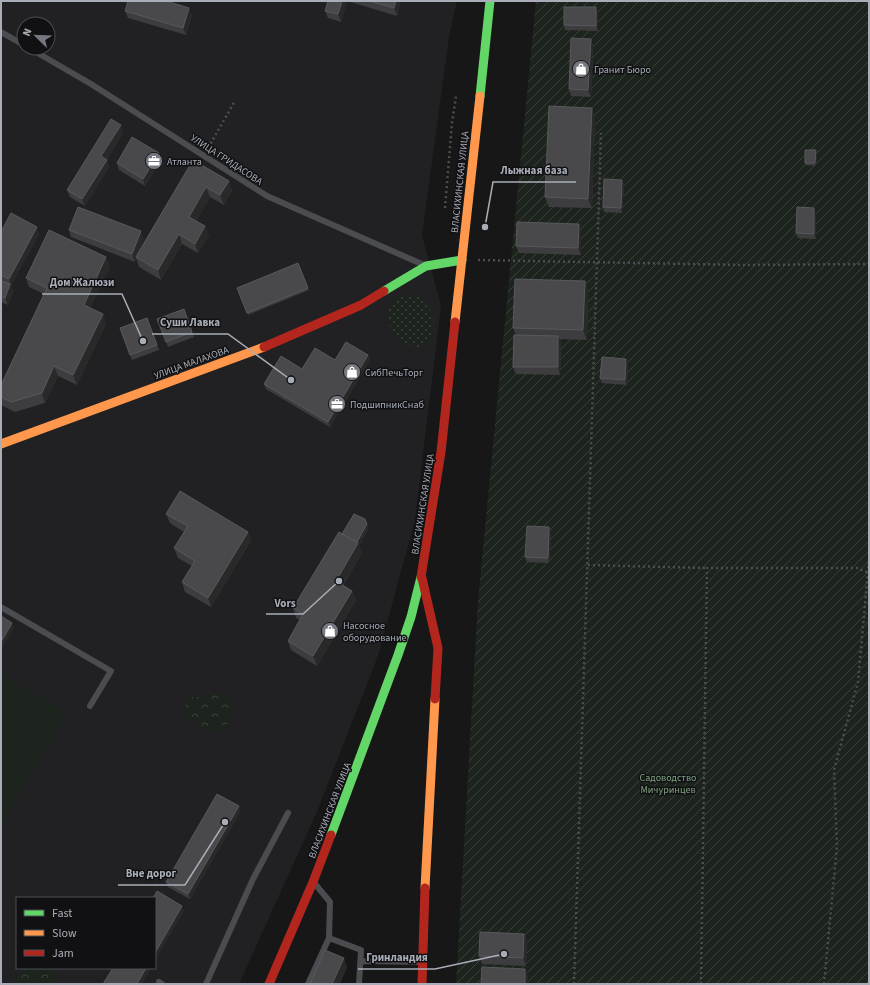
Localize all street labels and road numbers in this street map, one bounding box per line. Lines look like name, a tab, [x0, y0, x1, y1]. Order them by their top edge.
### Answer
street label: ВЛАСИХИНСКАЯ УЛИЦА	[448, 130, 472, 234]
street label: УЛИЦА ГРИДАСОВА	[188, 131, 266, 189]
street label: УЛИЦА МАЛАХОВА	[152, 343, 231, 383]
street label: ВЛАСИХИНСКАЯ УЛИЦА	[408, 452, 438, 556]
street label: ВЛАСИХИНСКАЯ УЛИЦА	[305, 760, 355, 860]

